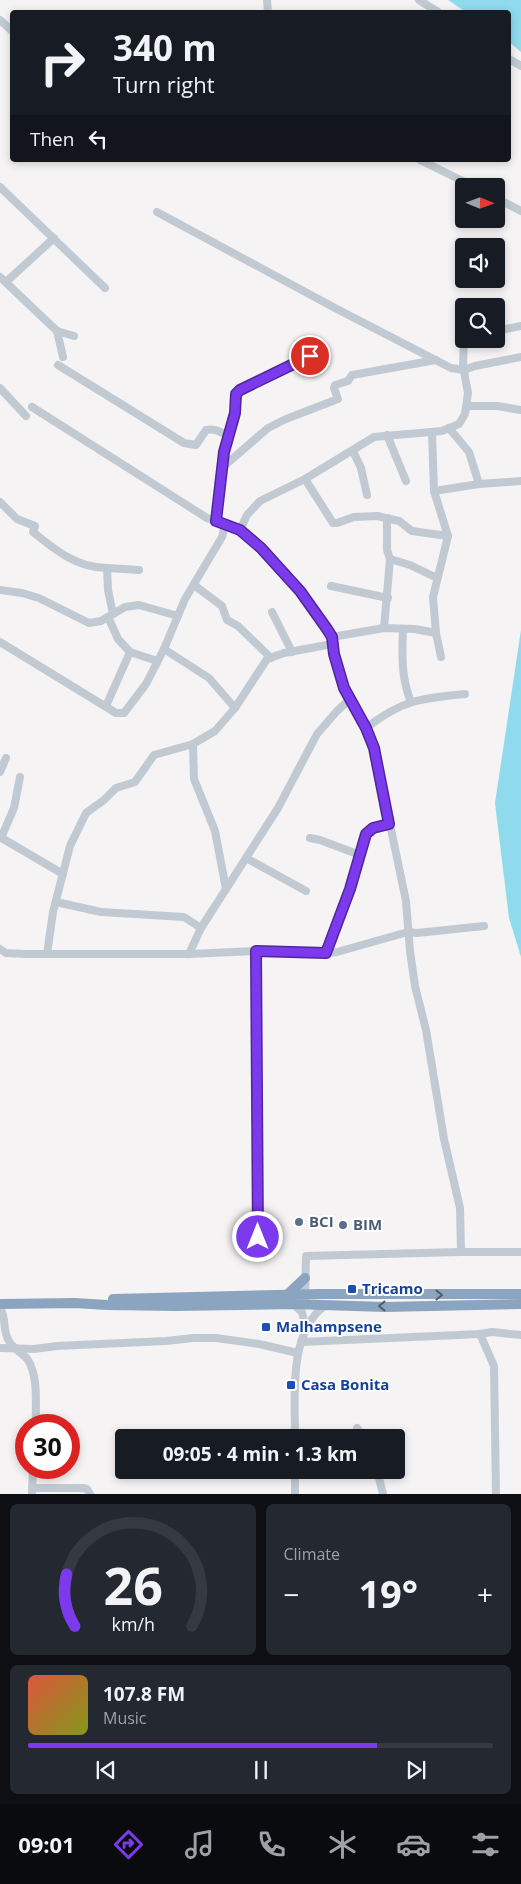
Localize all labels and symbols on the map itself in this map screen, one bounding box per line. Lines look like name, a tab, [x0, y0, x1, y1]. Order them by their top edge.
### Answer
north arrow	[455, 178, 505, 228]
pin	[289, 335, 331, 377]
position arrow	[231, 1210, 283, 1262]
place label: BCI	[309, 1211, 334, 1231]
place label: BIM	[353, 1214, 382, 1234]
marker: BCI	[293, 1216, 305, 1228]
marker: BIM	[337, 1219, 349, 1231]
place label: Tricamo	[362, 1278, 423, 1298]
marker: Tricamo	[346, 1283, 358, 1295]
one-way arrow	[435, 1290, 443, 1300]
one-way arrow	[378, 1301, 386, 1311]
place label: Malhampsene	[276, 1316, 382, 1336]
marker: Malhampsene	[260, 1321, 272, 1333]
place label: Casa Bonita	[301, 1374, 389, 1394]
marker: Casa Bonita	[285, 1379, 297, 1391]
speed limit sign: 30	[15, 1414, 80, 1479]

